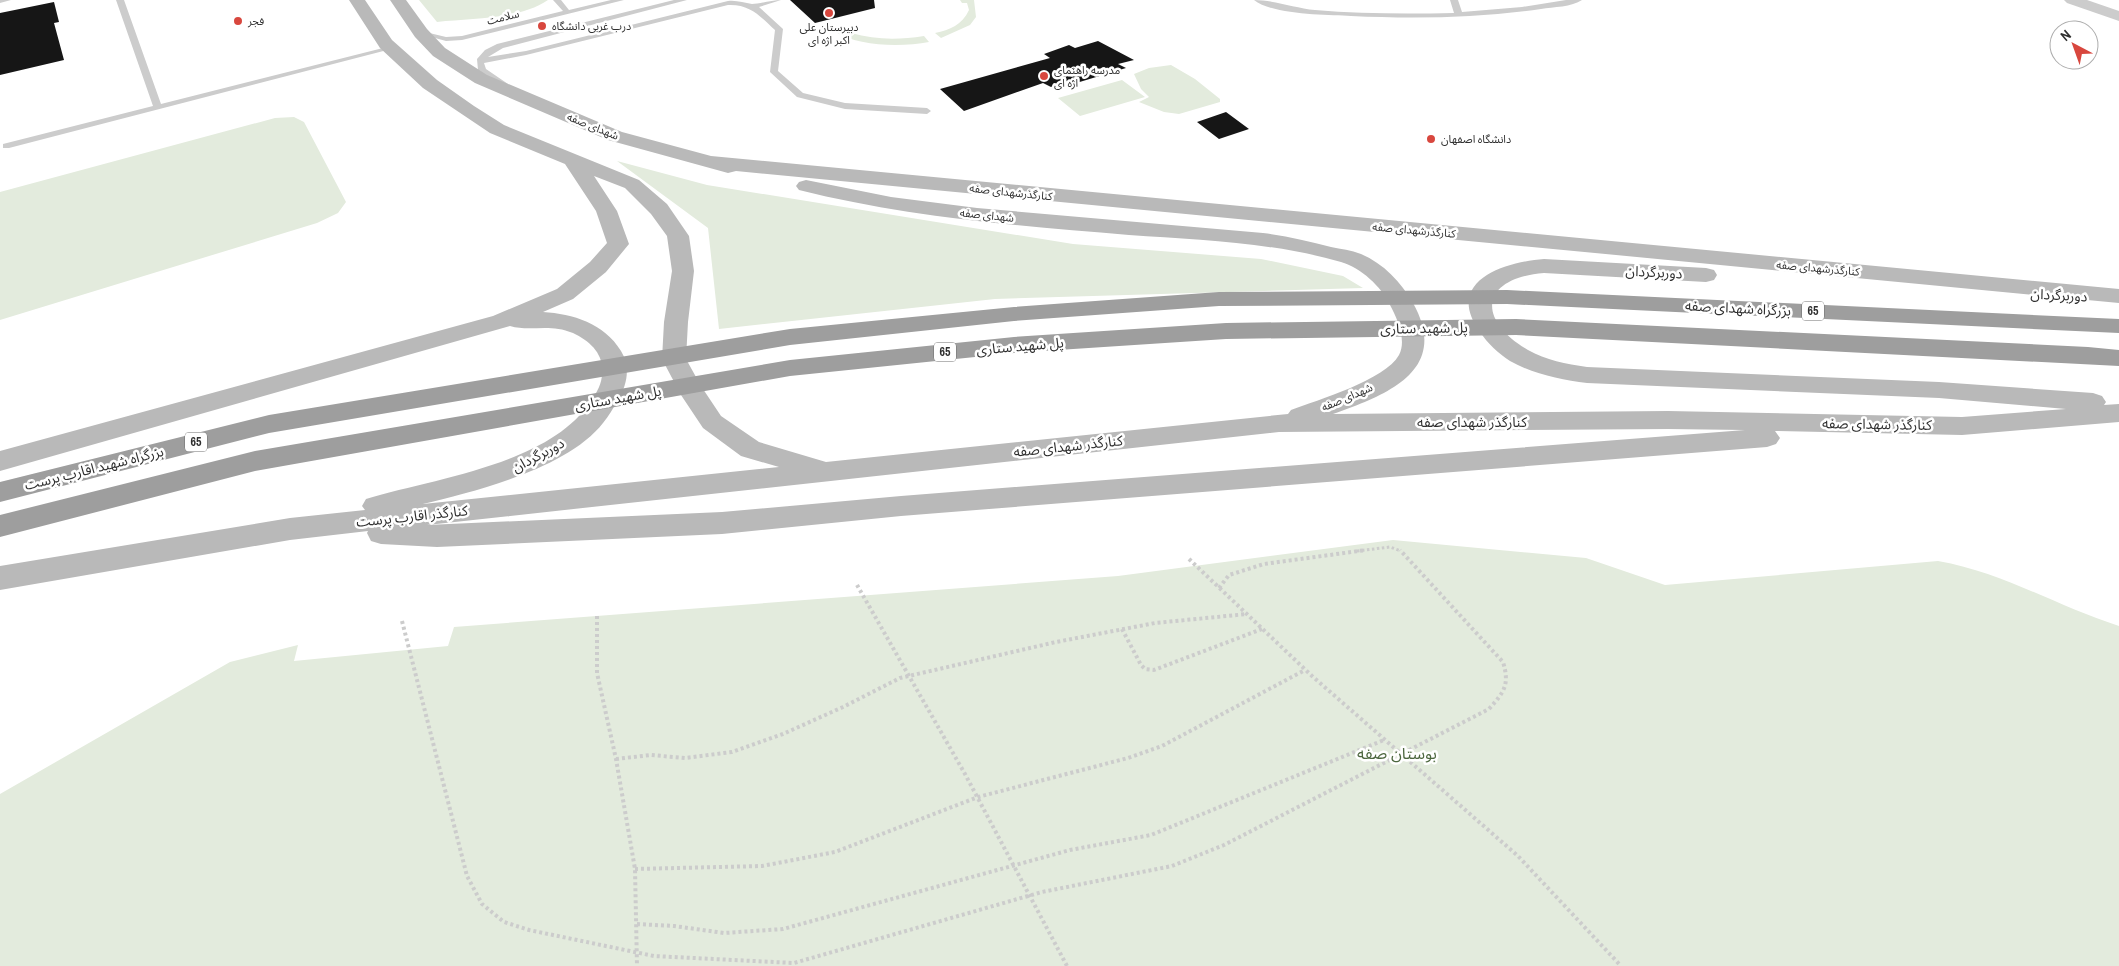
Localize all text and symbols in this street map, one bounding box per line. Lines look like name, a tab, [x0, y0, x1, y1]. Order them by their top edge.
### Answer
street label: سلامت	[485, 6, 521, 28]
marker: دبیرستان علی اکبر اژه ای	[823, 7, 835, 19]
place label: فجر	[247, 14, 264, 28]
marker: فجر	[232, 15, 244, 27]
place label: درب غربی دانشگاه	[552, 19, 631, 33]
marker: درب غربی دانشگاه	[536, 20, 548, 32]
place label: دبیرستان علی اکبر اژه ای	[799, 20, 859, 47]
north arrow	[2049, 20, 2099, 70]
text: N	[2056, 26, 2075, 45]
place label: مدرسه راهنمای اژه ای	[1054, 63, 1120, 90]
marker: مدرسه راهنمای اژه ای	[1038, 70, 1050, 82]
street label: شهدای صفه	[565, 109, 621, 143]
place label: دانشگاه اصفهان	[1441, 132, 1511, 146]
marker: دانشگاه اصفهان	[1425, 133, 1437, 145]
street label: کنارگذرشهدای صفه	[969, 181, 1054, 203]
street label: شهدای صفه	[959, 205, 1015, 225]
street label: کنارگذرشهدای صفه	[1372, 219, 1457, 241]
street label: کنارگذرشهدای صفه	[1776, 257, 1861, 279]
street label: دوربرگردان	[1625, 262, 1683, 282]
street label: دوربرگردان	[2030, 285, 2088, 305]
street label: بزرگراه شهدای صفه	[1685, 296, 1792, 320]
road number: 65	[1802, 302, 1824, 321]
street label: پل شهید ستاری	[1380, 318, 1468, 339]
street label: پل شهید ستاری	[976, 333, 1065, 360]
road number: 65	[934, 342, 956, 362]
street label: شهدای صفه	[1319, 380, 1375, 414]
street label: پل شهید ستاری	[573, 382, 663, 416]
street label: کنارگذر شهدای صفه	[1417, 413, 1527, 431]
street label: کنارگذر شهدای صفه	[1822, 414, 1932, 434]
street label: کنارگذر شهدای صفه	[1012, 431, 1124, 461]
road number: 65	[185, 432, 207, 452]
street label: دوربرگردان	[509, 434, 568, 476]
street label: بزرگراه شهید اقارب پرست	[23, 442, 166, 495]
street label: کنارگذر اقارب پرست	[355, 501, 469, 532]
park label: بوستان صفه	[1357, 742, 1437, 764]

